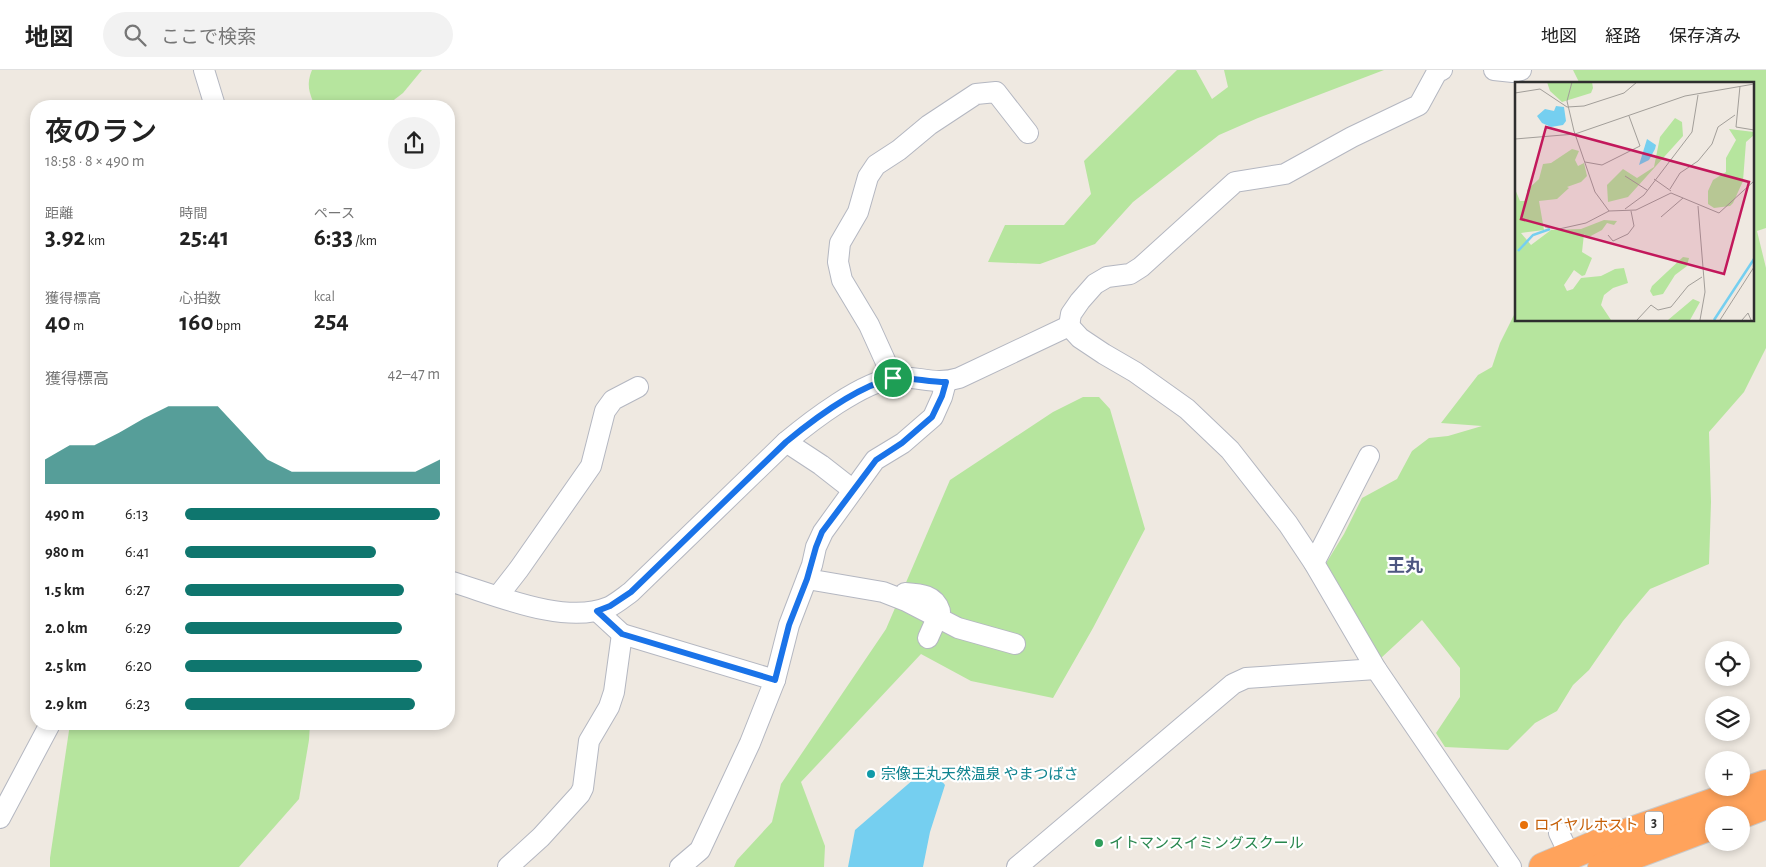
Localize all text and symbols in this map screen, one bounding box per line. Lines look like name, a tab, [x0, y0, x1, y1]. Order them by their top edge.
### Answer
search box	[103, 12, 453, 57]
icon: search	[121, 21, 149, 49]
text: 地図	[25, 26, 73, 50]
text: ここで検索	[161, 28, 256, 47]
text: 地図	[1541, 28, 1577, 46]
text: 経路	[1605, 28, 1641, 46]
text: 保存済み	[1669, 28, 1741, 46]
inset map	[1515, 82, 1754, 321]
button: share	[388, 117, 440, 169]
text: 夜のラン	[45, 119, 157, 147]
text: 18:58 · 8 × 490 m	[45, 153, 145, 169]
text: 距離	[45, 207, 73, 221]
text: 時間	[179, 207, 207, 221]
text: ペース	[314, 207, 355, 221]
text: 3.92	[45, 225, 85, 250]
text: 25:41	[179, 225, 229, 250]
text: 6:33	[314, 225, 353, 250]
text: km	[85, 234, 105, 248]
text: /km	[353, 234, 377, 248]
text: kcal	[314, 290, 335, 304]
text: 獲得標高	[45, 292, 101, 306]
text: 心拍数	[179, 292, 221, 306]
text: 254	[314, 308, 349, 333]
text: 40	[45, 310, 71, 335]
text: 160	[179, 310, 213, 335]
text: m	[71, 319, 84, 333]
text: bpm	[213, 319, 241, 333]
pin	[872, 357, 914, 399]
icon: arrive	[879, 364, 907, 392]
text: 42–47 m	[388, 366, 440, 382]
text: 獲得標高	[45, 371, 109, 387]
text: 490 m	[45, 506, 84, 522]
text: 6:13	[125, 506, 148, 522]
text: 980 m	[45, 544, 84, 560]
text: 6:41	[125, 544, 149, 560]
district label: 王丸	[1387, 557, 1423, 576]
text: 1.5 km	[45, 582, 85, 598]
text: 6:27	[125, 582, 150, 598]
text: 2.0 km	[45, 620, 88, 636]
text: 6:29	[125, 620, 151, 636]
map controls	[1705, 641, 1750, 851]
button: locate	[1705, 641, 1750, 686]
text: 2.5 km	[45, 658, 86, 674]
text: 6:20	[125, 658, 152, 674]
text: 2.9 km	[45, 696, 87, 712]
text: 6:23	[125, 696, 150, 712]
button: layers	[1705, 696, 1750, 741]
button: +	[1705, 751, 1750, 796]
place label: 宗像王丸天然温泉 やまつばさ	[881, 765, 1078, 782]
marker: 宗像王丸天然温泉 やまつばさ	[865, 768, 877, 780]
button: −	[1705, 806, 1750, 851]
road number: 3	[1645, 811, 1663, 834]
place label: ロイヤルホスト	[1534, 818, 1639, 833]
marker: ロイヤルホスト	[1518, 819, 1530, 831]
place label: イトマンスイミングスクール	[1109, 835, 1304, 851]
marker: イトマンスイミングスクール	[1093, 837, 1105, 849]

